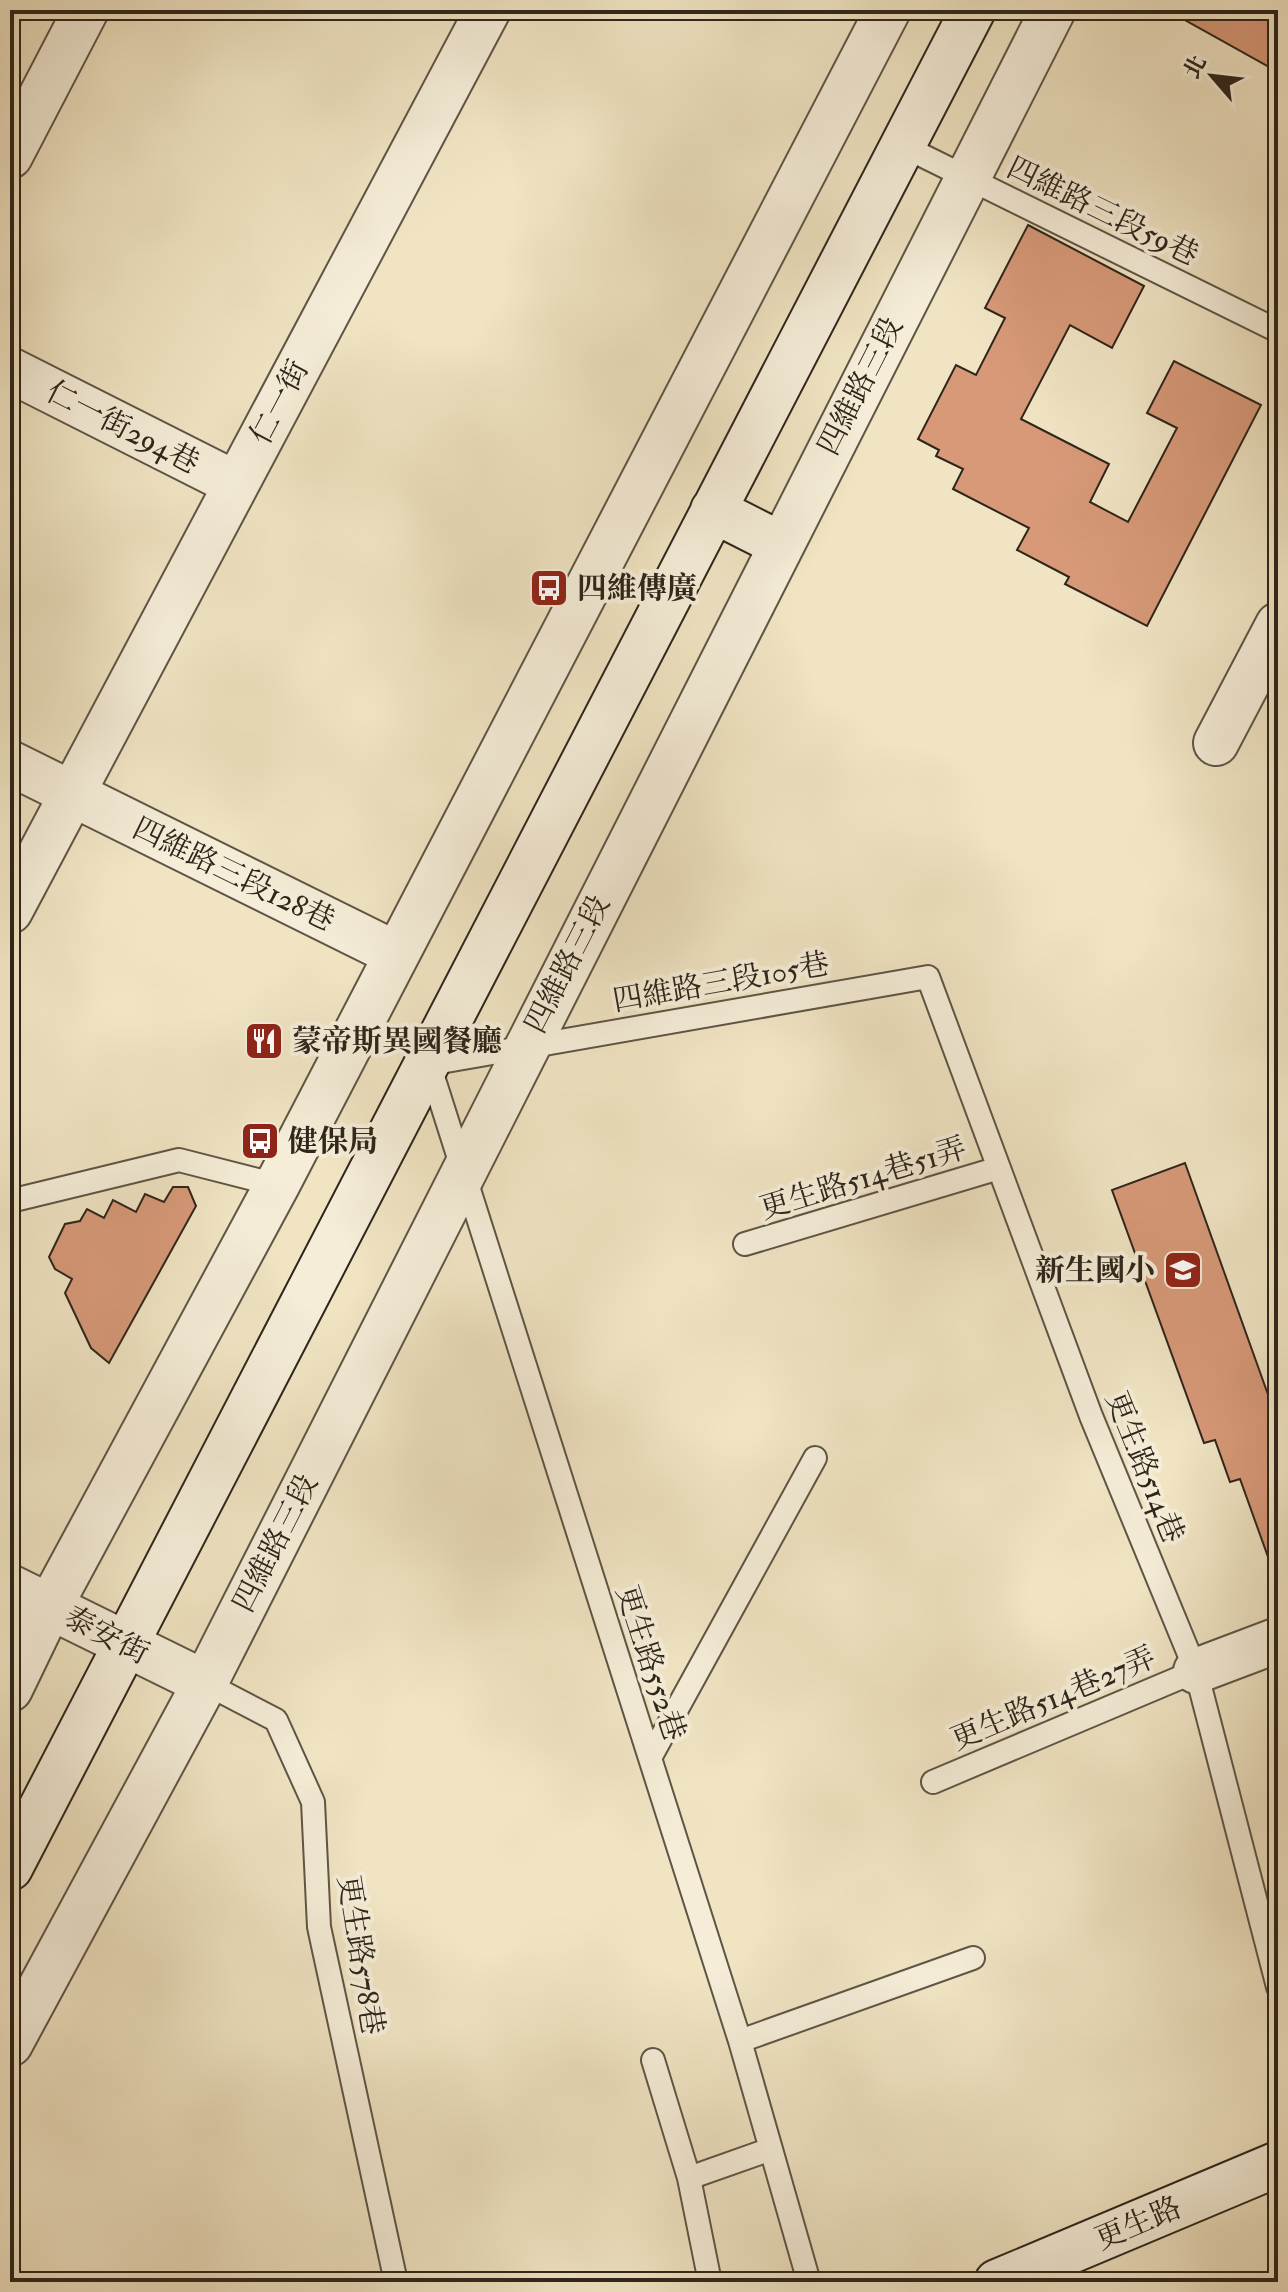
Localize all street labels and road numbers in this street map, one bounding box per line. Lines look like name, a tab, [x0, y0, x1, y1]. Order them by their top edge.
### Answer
street label: 四維路三段59巷	[1001, 149, 1205, 274]
street label: 四維路三段	[810, 311, 911, 461]
street label: 仁一街	[242, 354, 317, 451]
street label: 仁一街294巷	[40, 373, 205, 482]
street label: 四維路三段128巷	[127, 810, 341, 939]
street label: 四維路三段	[517, 889, 618, 1039]
street label: 四維路三段105巷	[610, 945, 832, 1020]
street label: 更生路514巷51弄	[755, 1130, 971, 1227]
street label: 更生路514巷	[1097, 1386, 1192, 1548]
street label: 四維路三段	[225, 1468, 326, 1618]
street label: 更生路552巷	[608, 1581, 693, 1746]
street label: 泰安街	[58, 1599, 155, 1672]
street label: 更生路514巷27弄	[945, 1639, 1161, 1758]
street label: 更生路578巷	[330, 1873, 391, 2037]
street label: 更生路	[1090, 2189, 1187, 2258]

